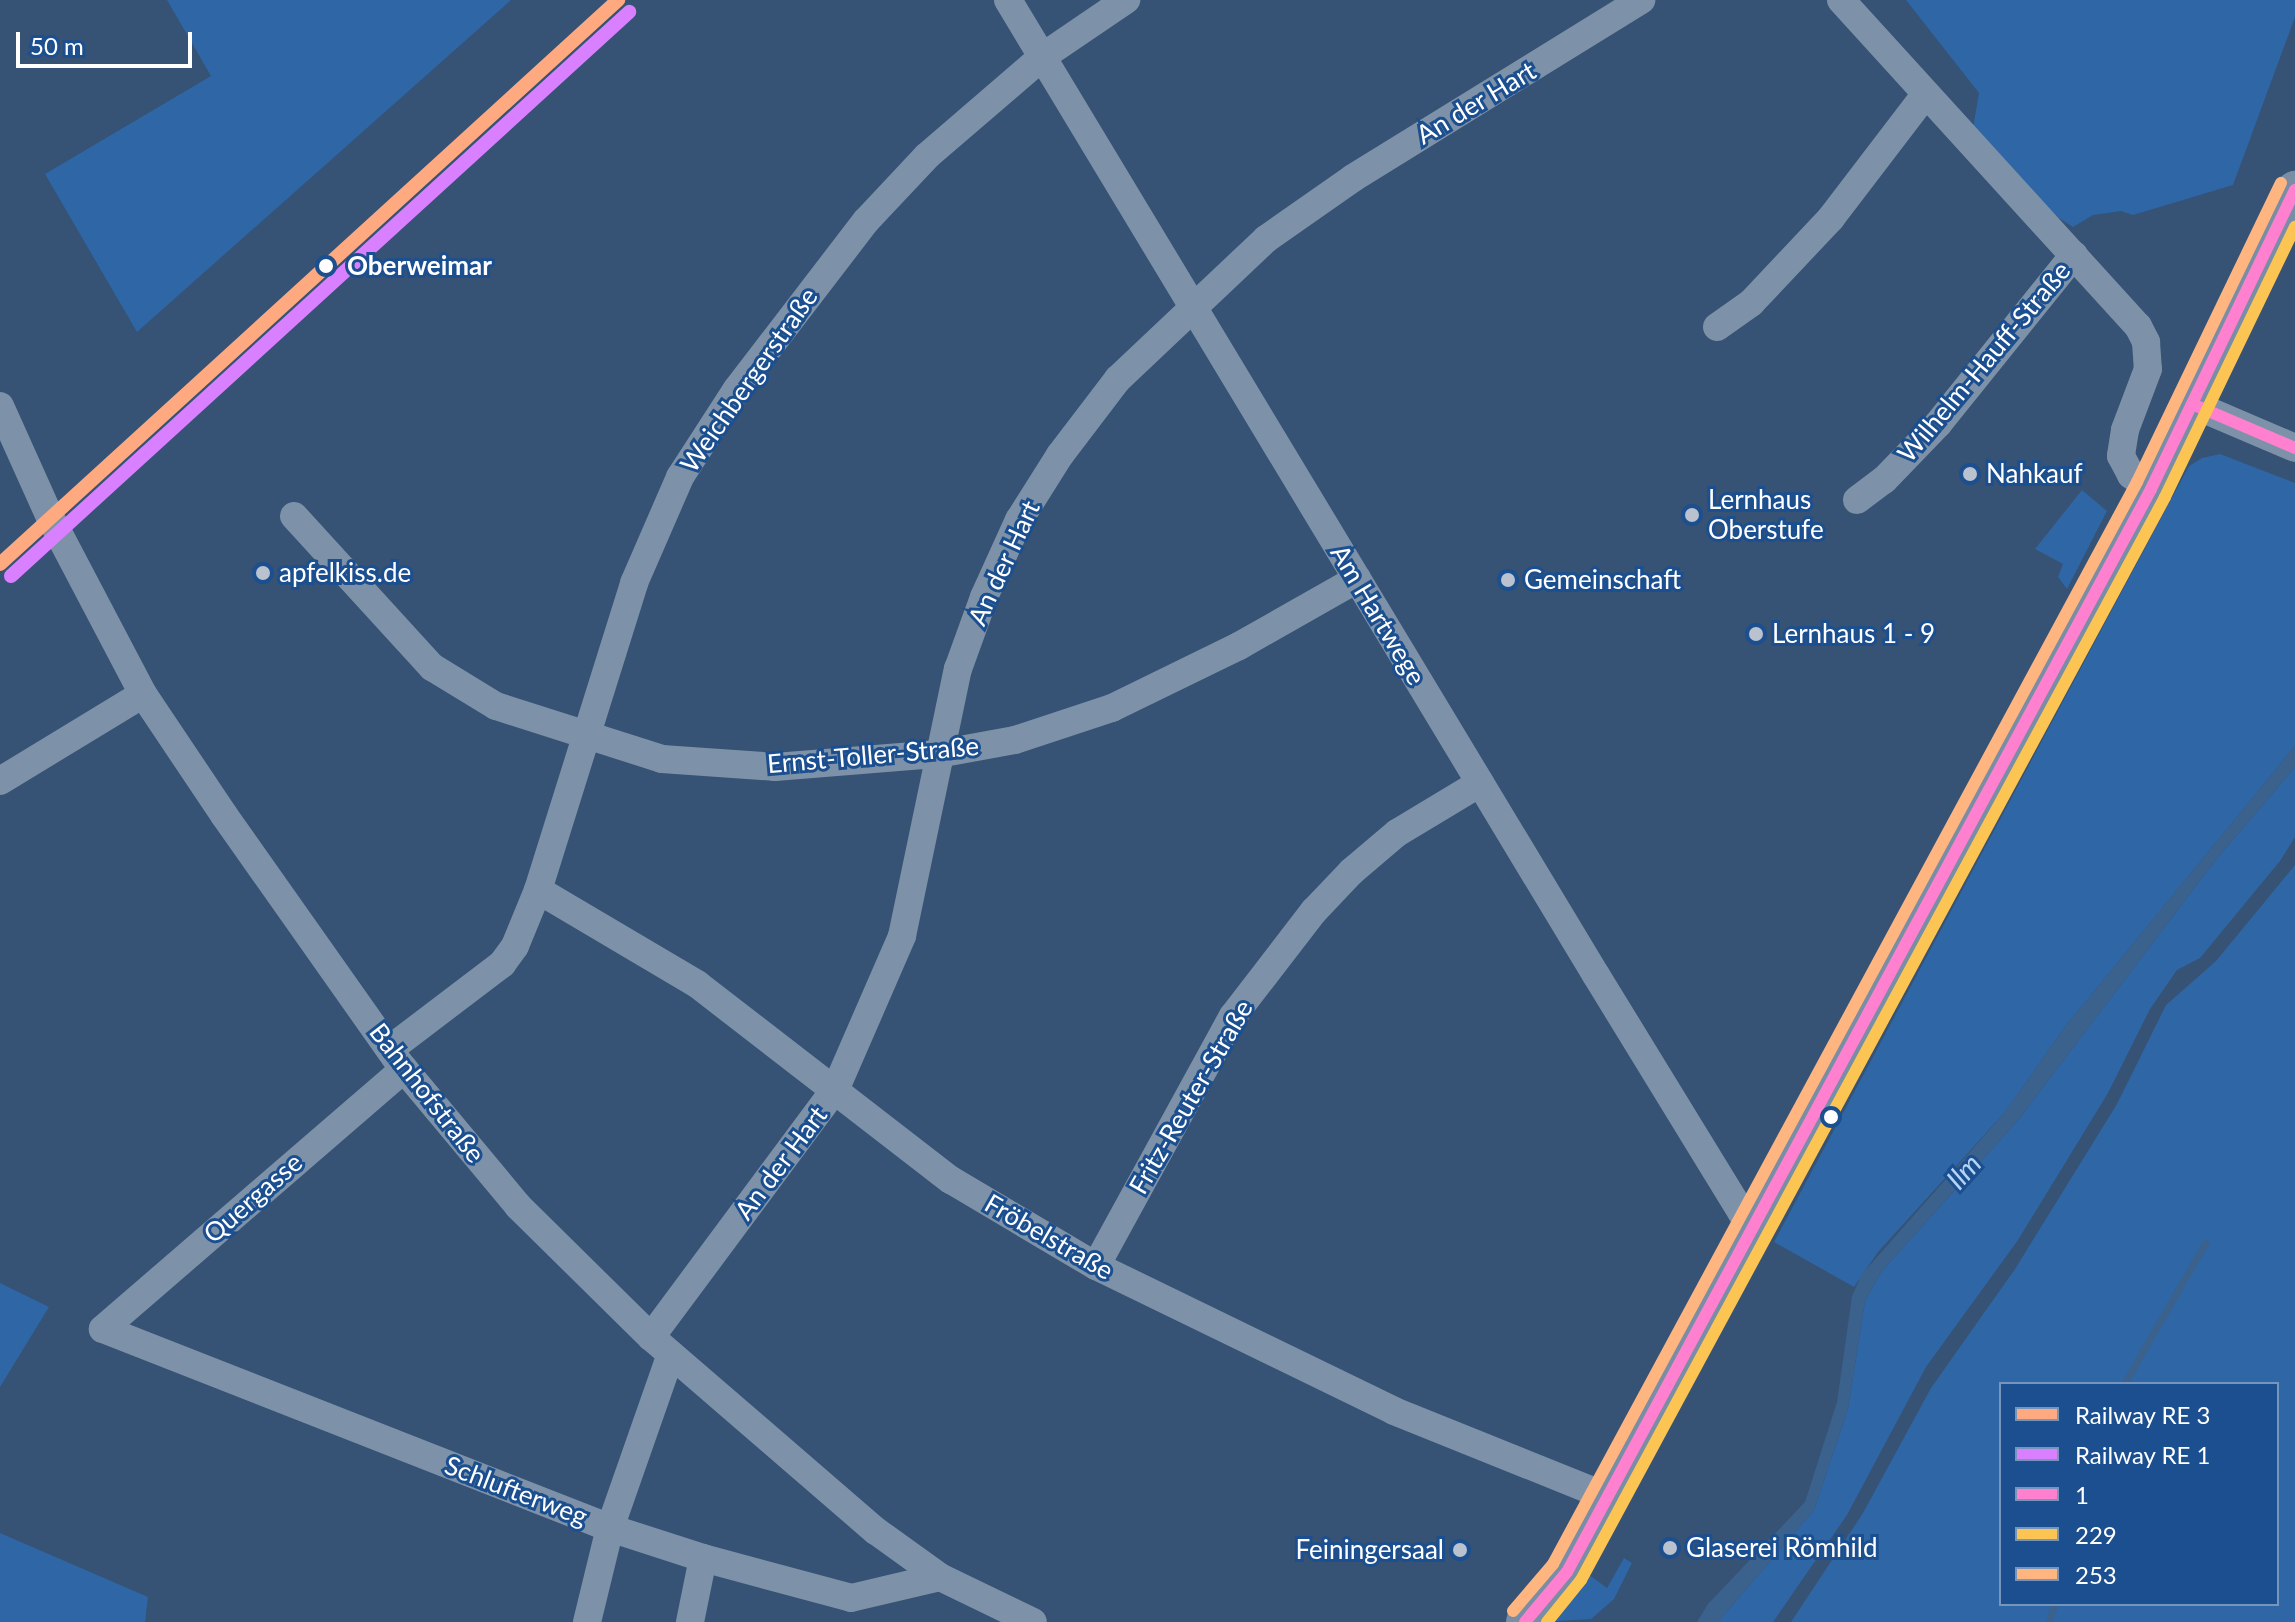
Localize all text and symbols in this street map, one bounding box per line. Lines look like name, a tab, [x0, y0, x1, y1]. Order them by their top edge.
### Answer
scale bar	[20, 16, 196, 66]
text: 50 m	[30, 31, 84, 60]
street label: An der Hart	[1410, 55, 1542, 151]
place label: Oberweimar	[347, 250, 492, 282]
marker: Oberweimar	[312, 252, 340, 280]
street label: Wilhelm-Hauff-Straße	[1891, 255, 2077, 469]
street label: Weichbergerstraße	[674, 282, 824, 478]
place label: Nahkauf	[1986, 458, 2083, 490]
marker: Nahkauf	[1961, 465, 1979, 483]
place label: Lernhaus Oberstufe	[1708, 484, 1824, 546]
street label: An der Hart	[961, 496, 1047, 630]
marker: Lernhaus Oberstufe	[1683, 506, 1701, 524]
street label: Am Hartwege	[1324, 539, 1432, 691]
place label: apfelkiss.de	[279, 557, 411, 589]
marker: apfelkiss.de	[254, 564, 272, 582]
place label: Gemeinschaft	[1524, 564, 1681, 596]
marker: Gemeinschaft	[1499, 571, 1517, 589]
place label: Lernhaus 1 - 9	[1772, 618, 1935, 650]
marker: Lernhaus 1 - 9	[1747, 625, 1765, 643]
street label: Ernst-Toller-Straße	[766, 730, 980, 780]
street label: Fritz-Reuter-Straße	[1123, 994, 1259, 1200]
street label: Bahnhofstraße	[363, 1017, 491, 1169]
street label: An der Hart	[728, 1100, 834, 1226]
unlabelled marker	[1823, 1109, 1839, 1125]
street label: Quergasse	[197, 1147, 309, 1249]
water label: Ilm	[1939, 1147, 1987, 1195]
street label: Fröbelstraße	[979, 1188, 1119, 1286]
legend	[1999, 1382, 2279, 1606]
text: Railway RE 3	[2075, 1400, 2210, 1429]
text: Railway RE 1	[2075, 1440, 2210, 1469]
street label: Schlufterweg	[440, 1450, 592, 1532]
text: 1	[2075, 1480, 2089, 1509]
text: 229	[2075, 1520, 2117, 1549]
place label: Glaserei Römhild	[1686, 1532, 1877, 1564]
place label: Feiningersaal	[1296, 1534, 1444, 1566]
marker: Glaserei Römhild	[1661, 1539, 1679, 1557]
marker: Feiningersaal	[1451, 1541, 1469, 1559]
text: 253	[2075, 1560, 2117, 1589]

